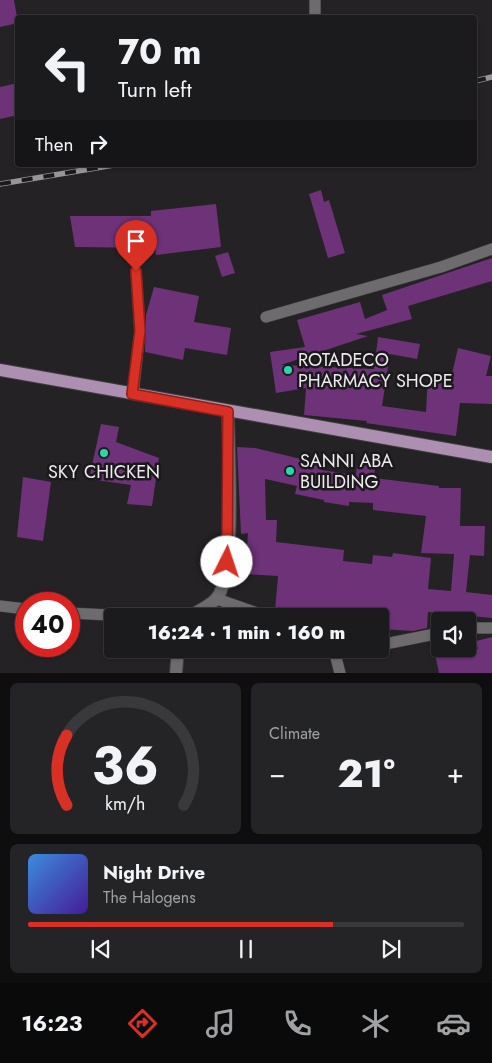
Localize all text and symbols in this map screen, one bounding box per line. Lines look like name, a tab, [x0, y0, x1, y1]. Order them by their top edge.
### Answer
text: 70 m	[118, 27, 201, 77]
icon: left	[35, 35, 100, 100]
text: Turn left	[118, 73, 192, 105]
icon: right	[84, 130, 112, 158]
text: Then	[35, 131, 74, 158]
pin	[115, 220, 157, 271]
icon: arrive	[122, 227, 150, 255]
place label: ROTADECO PHARMACY SHOPE	[298, 347, 453, 394]
marker: ROTADECO PHARMACY SHOPE	[282, 364, 294, 376]
marker: SKY CHICKEN	[98, 447, 110, 459]
place label: SANNI ABA BUILDING	[300, 448, 393, 495]
place label: SKY CHICKEN	[48, 459, 160, 485]
marker: SANNI ABA BUILDING	[284, 465, 296, 477]
position arrow	[200, 535, 252, 587]
speed limit sign: 40	[15, 592, 80, 657]
map controls	[431, 612, 476, 657]
button: sound	[431, 612, 476, 657]
text: 16:24 · 1 min · 160 m	[148, 619, 345, 646]
text: Climate	[269, 722, 320, 745]
text: 36	[92, 728, 159, 804]
text: 21°	[337, 746, 395, 801]
text: −	[269, 753, 286, 794]
text: +	[447, 753, 464, 794]
text: km/h	[105, 791, 146, 817]
text: Night Drive	[103, 859, 205, 886]
text: The Halogens	[103, 886, 196, 909]
icon: previous	[87, 935, 115, 963]
icon: pause	[232, 935, 260, 963]
icon: next	[377, 935, 405, 963]
icon: directions	[125, 1006, 160, 1041]
icon: music	[203, 1006, 238, 1041]
icon: phone	[280, 1006, 315, 1041]
icon: climate	[358, 1006, 393, 1041]
icon: car	[436, 1006, 471, 1041]
text: 16:23	[21, 1007, 82, 1039]

